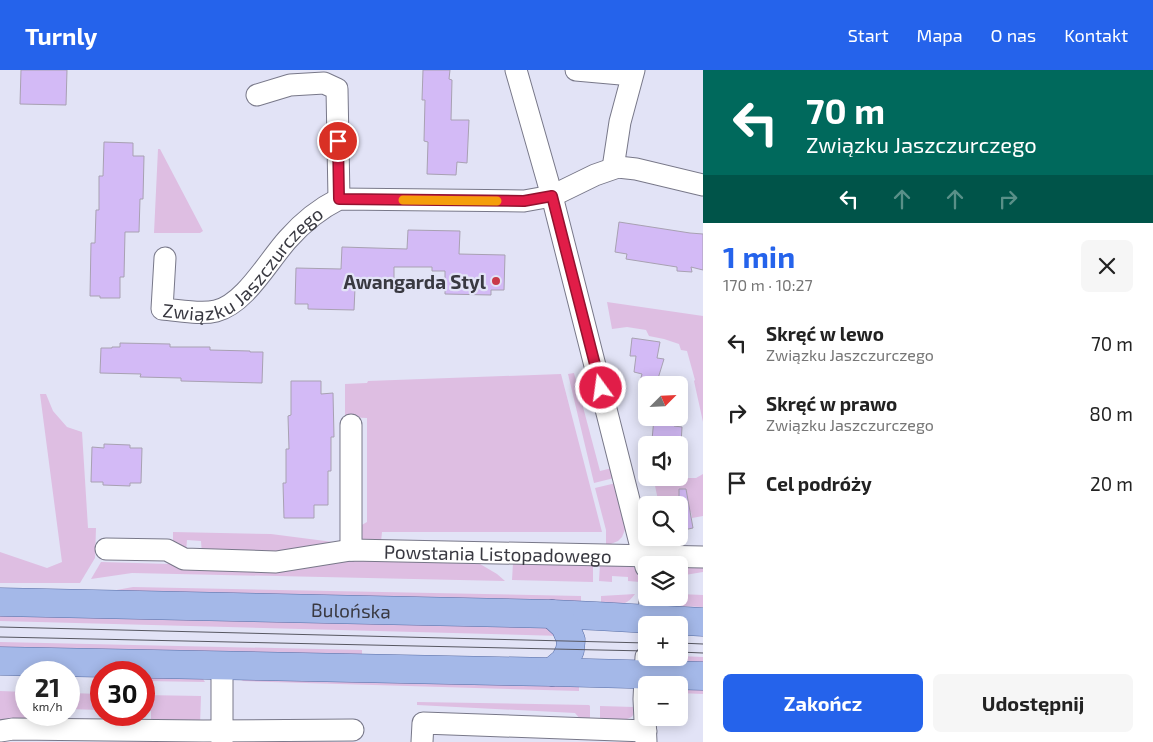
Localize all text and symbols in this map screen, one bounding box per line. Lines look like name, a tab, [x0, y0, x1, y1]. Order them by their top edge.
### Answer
text: Turnly	[25, 21, 97, 50]
text: Start	[848, 24, 889, 46]
text: Mapa	[917, 24, 963, 46]
text: O nas	[991, 24, 1036, 46]
text: Kontakt	[1064, 24, 1128, 46]
text: 70 m	[806, 89, 885, 131]
icon: left	[723, 90, 788, 155]
pin	[317, 120, 359, 162]
icon: arrive	[324, 127, 352, 155]
text: Związku Jaszczurczego	[806, 131, 1037, 157]
icon: left	[835, 185, 863, 213]
icon: ahead	[888, 185, 916, 213]
icon: ahead	[941, 185, 969, 213]
icon: right	[994, 185, 1022, 213]
street label: Związku Jaszczurczego	[162, 201, 327, 324]
text: 1 min	[723, 238, 795, 274]
button: close	[1081, 240, 1133, 292]
place label: Awangarda Styl	[344, 270, 487, 294]
marker: Awangarda Styl	[490, 275, 502, 287]
text: 170 m · 10:27	[723, 275, 813, 294]
text: Skręć w lewo	[766, 322, 884, 345]
icon: left	[723, 329, 751, 357]
text: 70 m	[1091, 332, 1133, 355]
text: Związku Jaszczurczego	[766, 345, 934, 364]
position arrow	[574, 361, 626, 413]
north arrow	[638, 376, 688, 426]
map controls	[638, 376, 688, 726]
text: Skręć w prawo	[766, 392, 897, 415]
icon: right	[723, 399, 751, 427]
text: 80 m	[1089, 402, 1133, 425]
text: Związku Jaszczurczego	[766, 415, 934, 434]
button: sound	[638, 436, 688, 486]
icon: arrive	[723, 469, 751, 497]
text: Cel podróży	[766, 472, 872, 495]
text: 20 m	[1090, 472, 1133, 495]
button: search	[638, 496, 688, 546]
street label: Powstania Listopadowego	[384, 539, 612, 567]
button: layers	[638, 556, 688, 606]
street label: Bulońska	[311, 597, 391, 622]
button: +	[638, 616, 688, 666]
speed limit sign: 30	[90, 661, 155, 726]
text: 21	[35, 672, 60, 702]
button: Zakończ	[723, 674, 923, 732]
button: Udostępnij	[933, 674, 1133, 732]
button: −	[638, 676, 688, 726]
text: km/h	[33, 699, 62, 713]

